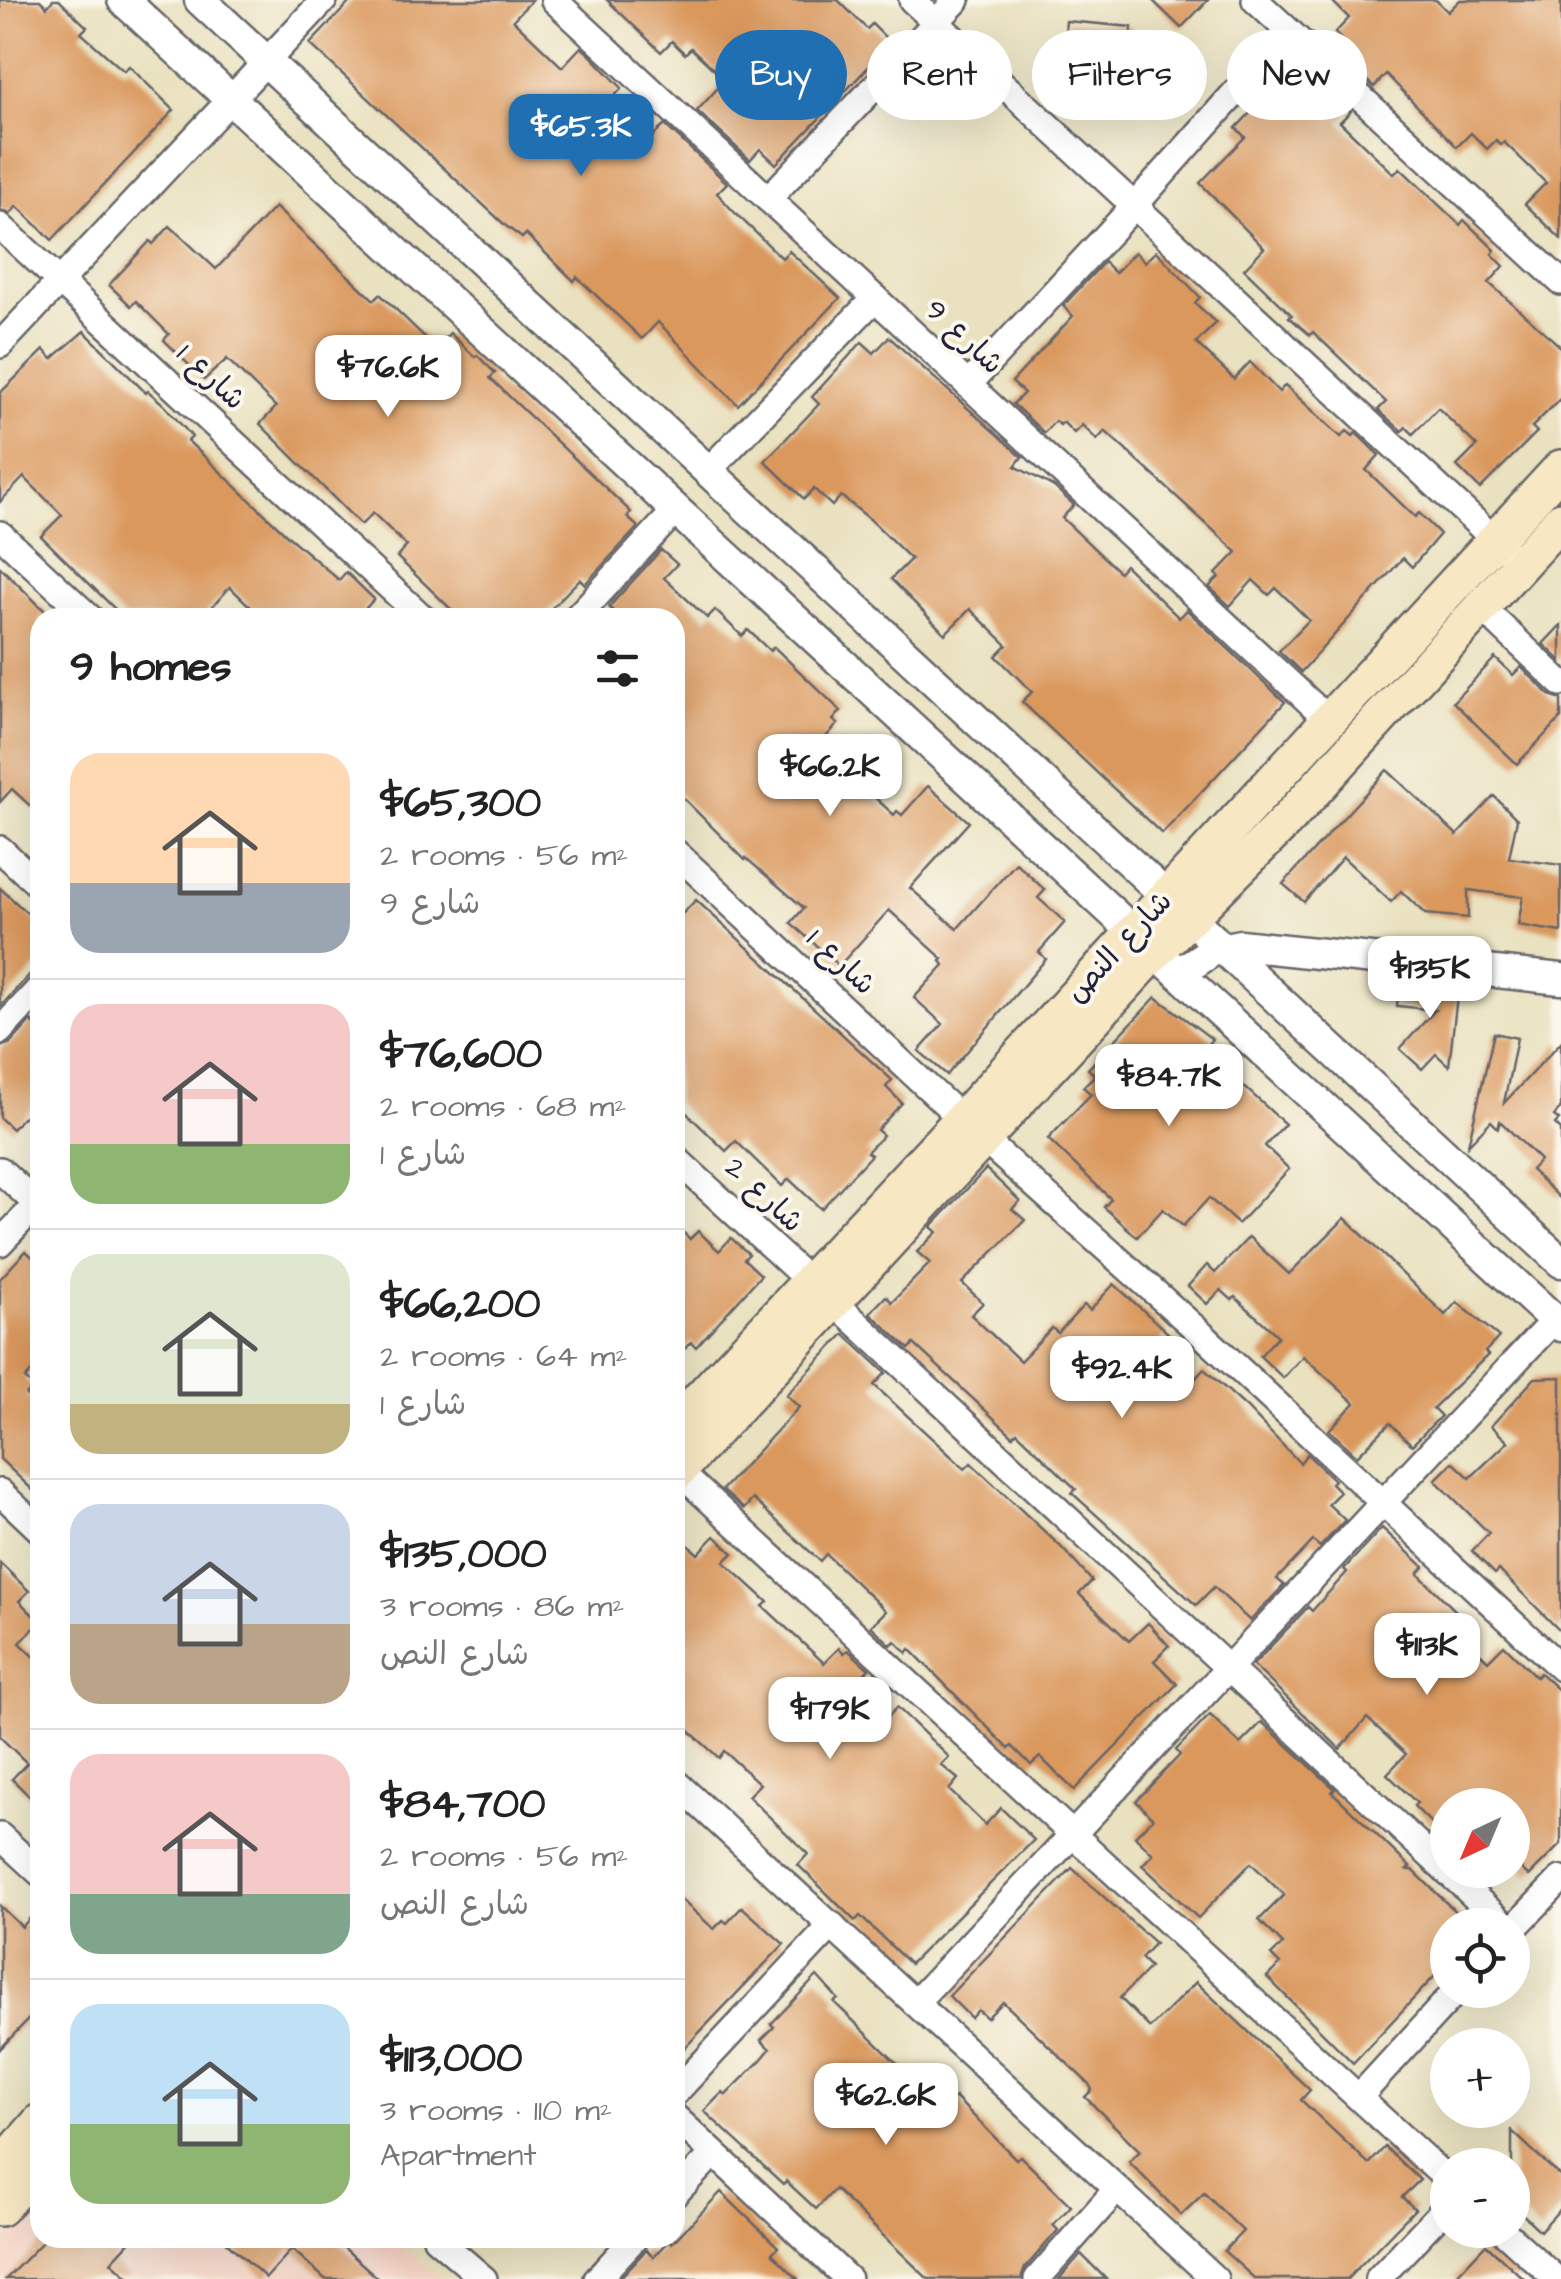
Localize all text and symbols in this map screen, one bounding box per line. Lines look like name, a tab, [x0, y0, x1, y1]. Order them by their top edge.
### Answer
chip: Buy	[715, 30, 847, 120]
chip: Rent	[867, 30, 1012, 120]
chip: Filters	[1032, 30, 1207, 120]
chip: New	[1227, 30, 1367, 120]
pin: $65.3K	[500, 94, 662, 179]
text: $65.3K	[531, 104, 631, 149]
street label: شارع 9	[915, 290, 1013, 384]
street label: شارع 1	[167, 334, 255, 420]
pin: $76.6K	[307, 335, 469, 420]
text: $76.6K	[337, 345, 439, 390]
text: 9 homes	[70, 639, 232, 697]
icon: filters	[590, 641, 645, 696]
pin: $66.2K	[749, 734, 911, 819]
text: $66.2K	[780, 744, 880, 789]
text: $65,300	[380, 775, 541, 833]
icon: home	[150, 793, 270, 913]
text: 2 rooms · 56 m²	[380, 833, 628, 878]
text: شارع 9	[380, 881, 480, 926]
street label: شارع النص	[1056, 882, 1182, 1012]
street label: شارع 1	[797, 919, 885, 1005]
pin: $135K	[1360, 936, 1500, 1021]
text: $135K	[1390, 946, 1470, 991]
text: $76,600	[380, 1026, 542, 1084]
icon: home	[150, 1044, 270, 1164]
pin: $84.7K	[1088, 1044, 1250, 1129]
text: $84.7K	[1117, 1054, 1221, 1099]
text: 2 rooms · 68 m²	[380, 1084, 626, 1129]
text: شارع 1	[380, 1132, 466, 1177]
street label: شارع 2	[715, 1148, 813, 1242]
text: $66,200	[380, 1276, 541, 1334]
icon: home	[150, 1294, 270, 1414]
text: 2 rooms · 64 m²	[380, 1334, 627, 1379]
pin: $92.4K	[1041, 1336, 1203, 1421]
text: $92.4K	[1072, 1346, 1172, 1391]
text: شارع 1	[380, 1382, 466, 1427]
text: $135,000	[380, 1526, 547, 1584]
icon: home	[150, 1544, 270, 1664]
text: 3 rooms · 86 m²	[380, 1584, 624, 1629]
pin: $113K	[1357, 1613, 1497, 1698]
text: $113K	[1396, 1623, 1458, 1668]
text: شارع النص	[380, 1632, 529, 1677]
pin: $179K	[760, 1677, 900, 1762]
text: $179K	[790, 1687, 870, 1732]
text: $84,700	[380, 1776, 546, 1834]
north arrow	[1430, 1788, 1530, 1888]
map controls	[1430, 1788, 1530, 2248]
icon: home	[150, 1794, 270, 1914]
text: 2 rooms · 56 m²	[380, 1834, 628, 1879]
text: شارع النص	[380, 1882, 529, 1927]
button: locate	[1430, 1908, 1530, 2008]
button: +	[1430, 2028, 1530, 2128]
text: $113,000	[380, 2030, 522, 2088]
icon: home	[150, 2044, 270, 2164]
pin: $62.6K	[805, 2063, 967, 2148]
text: $62.6K	[836, 2073, 936, 2118]
text: 3 rooms · 110 m²	[380, 2088, 612, 2133]
text: Apartment	[380, 2133, 536, 2178]
button: −	[1430, 2148, 1530, 2248]

